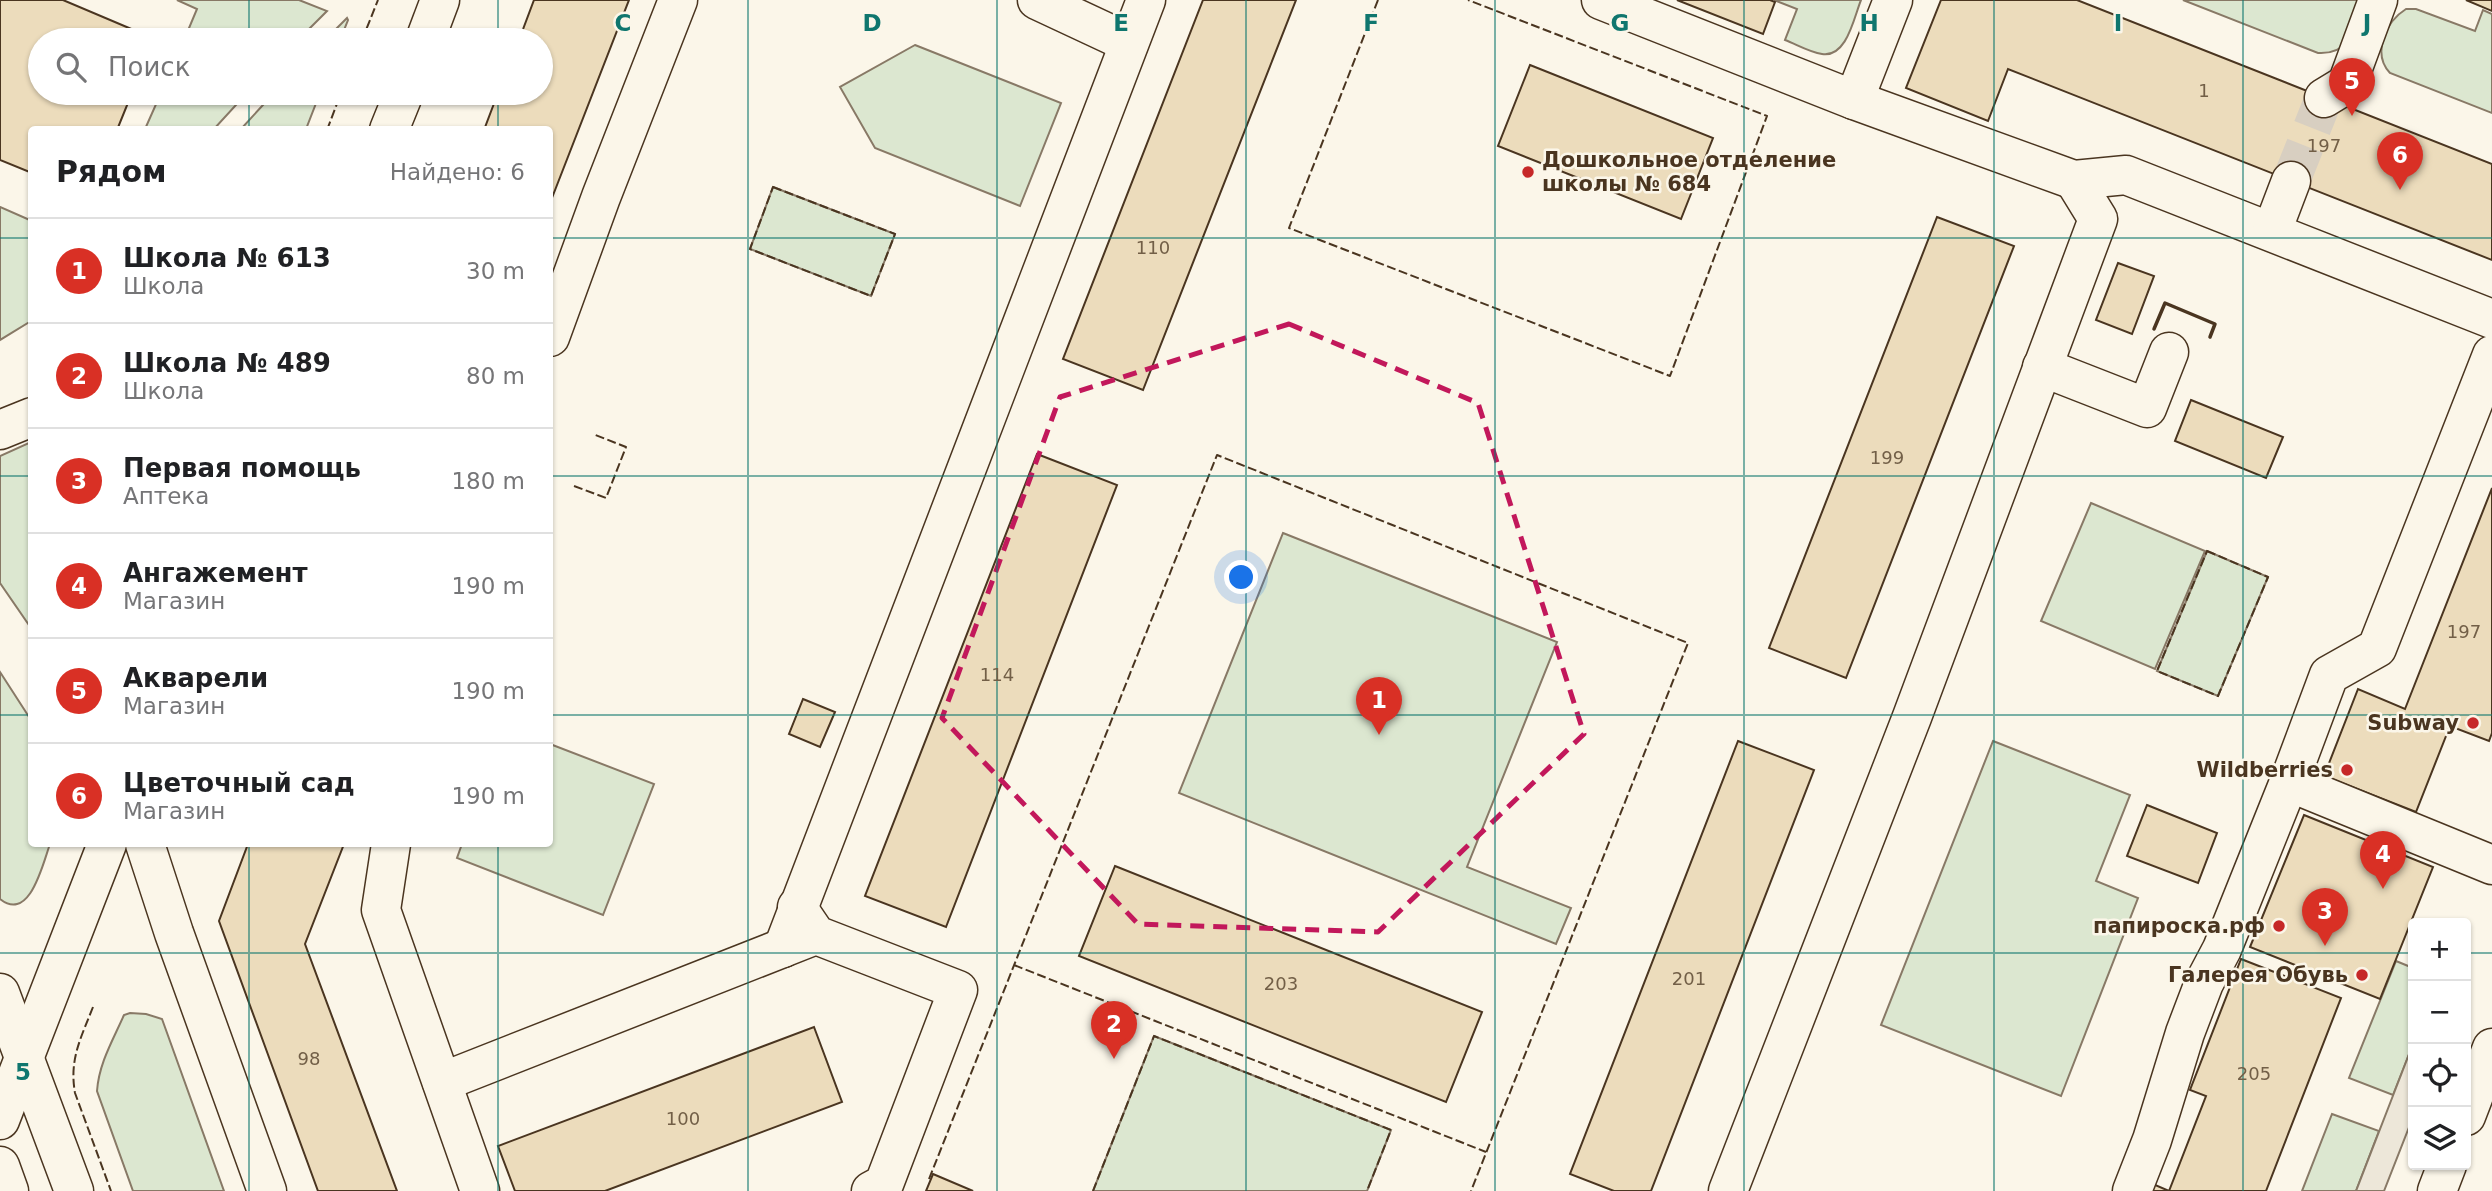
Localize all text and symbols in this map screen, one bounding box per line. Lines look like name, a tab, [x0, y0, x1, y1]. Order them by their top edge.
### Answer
text: C	[615, 10, 631, 36]
text: D	[862, 10, 882, 36]
text: E	[1113, 10, 1129, 36]
text: F	[1363, 10, 1379, 36]
text: G	[1611, 10, 1629, 36]
text: H	[1859, 10, 1879, 36]
text: I	[2114, 10, 2122, 36]
text: J	[2361, 10, 2371, 36]
search box	[28, 28, 553, 105]
icon: search	[52, 48, 90, 86]
text: Поиск	[108, 52, 190, 82]
pin: 5	[2329, 58, 2375, 116]
house number: 1	[2198, 80, 2210, 101]
pin: 6	[2377, 132, 2423, 190]
house number: 197	[2307, 135, 2341, 156]
place label: Дошкольное отделение школы № 684	[1542, 148, 1836, 196]
text: Рядом	[56, 154, 167, 189]
text: Найдено: 6	[390, 159, 525, 185]
marker: Дошкольное отделение школы № 684	[1520, 164, 1536, 180]
house number: 110	[1136, 237, 1170, 258]
text: Школа № 613	[123, 243, 331, 273]
text: 1	[71, 258, 87, 284]
text: 30 m	[466, 258, 525, 284]
text: Школа	[123, 273, 204, 299]
text: Школа № 489	[123, 348, 331, 378]
text: 2	[71, 363, 87, 389]
text: 80 m	[466, 363, 525, 389]
text: Школа	[123, 378, 204, 404]
house number: 199	[1870, 447, 1904, 468]
text: Первая помощь	[123, 453, 361, 483]
text: 3	[71, 468, 87, 494]
text: 180 m	[451, 468, 525, 494]
text: Аптека	[123, 483, 209, 509]
text: Ангажемент	[123, 558, 308, 588]
your location	[1224, 560, 1258, 594]
text: 4	[71, 573, 87, 599]
text: 190 m	[451, 573, 525, 599]
text: Магазин	[123, 588, 225, 614]
house number: 197	[2447, 621, 2481, 642]
text: Акварели	[123, 663, 268, 693]
house number: 114	[980, 664, 1014, 685]
pin: 1	[1356, 677, 1402, 735]
text: 5	[71, 678, 87, 704]
text: 190 m	[451, 678, 525, 704]
text: Магазин	[123, 693, 225, 719]
place label: Subway	[2367, 711, 2459, 735]
marker: Subway	[2465, 715, 2481, 731]
place label: Wildberries	[2196, 758, 2333, 782]
marker: Wildberries	[2339, 762, 2355, 778]
text: Цветочный сад	[123, 768, 355, 798]
text: 6	[71, 783, 87, 809]
text: 190 m	[451, 783, 525, 809]
text: Магазин	[123, 798, 225, 824]
pin: 4	[2360, 831, 2406, 889]
pin: 3	[2302, 888, 2348, 946]
place label: папироска.рф	[2093, 914, 2265, 938]
marker: папироска.рф	[2271, 918, 2287, 934]
map controls	[2408, 918, 2471, 1170]
button: +	[2408, 918, 2471, 981]
place label: Галерея Обувь	[2168, 963, 2348, 987]
marker: Галерея Обувь	[2354, 967, 2370, 983]
house number: 201	[1672, 968, 1706, 989]
house number: 203	[1264, 973, 1298, 994]
button: −	[2408, 981, 2471, 1044]
pin: 2	[1091, 1001, 1137, 1059]
button: locate	[2408, 1044, 2471, 1107]
house number: 98	[298, 1048, 320, 1069]
text: 5	[15, 1059, 31, 1085]
house number: 205	[2237, 1063, 2271, 1084]
button: layers	[2408, 1107, 2471, 1170]
house number: 100	[666, 1108, 700, 1129]

